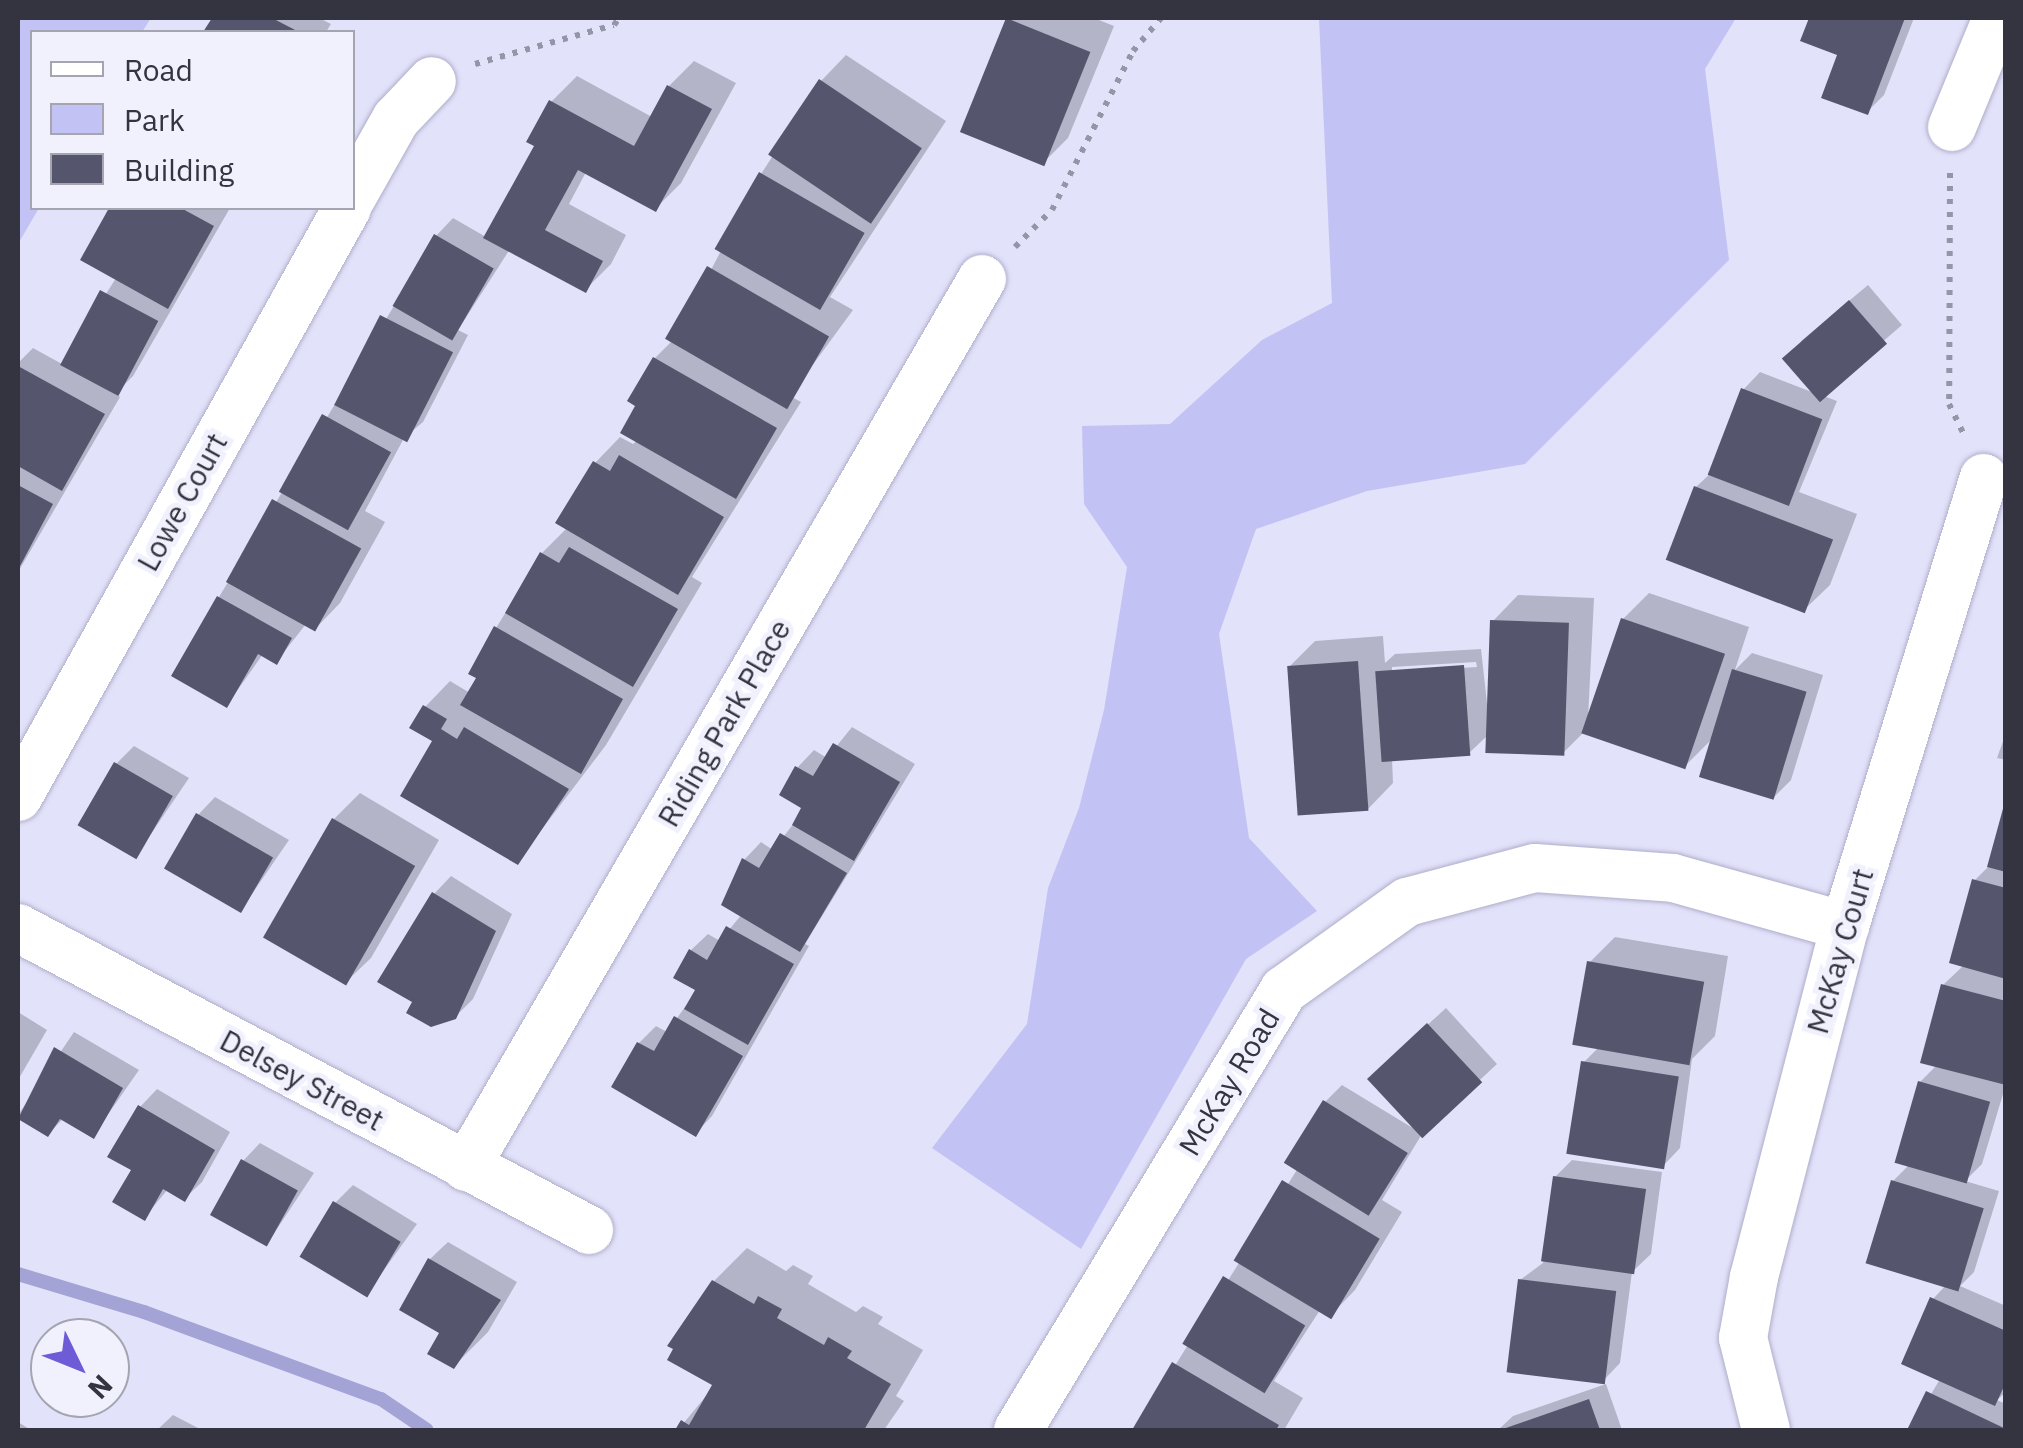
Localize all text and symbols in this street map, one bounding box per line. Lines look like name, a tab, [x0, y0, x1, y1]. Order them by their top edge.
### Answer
legend	[30, 30, 355, 210]
text: Road	[124, 50, 193, 89]
text: Park	[124, 100, 185, 139]
text: Building	[124, 150, 234, 189]
street label: Lowe Court	[129, 427, 235, 577]
street label: Riding Park Place	[650, 613, 798, 833]
street label: McKay Court	[1799, 864, 1881, 1038]
street label: McKay Road	[1171, 1002, 1287, 1162]
street label: Delsey Street	[214, 1022, 390, 1138]
north arrow	[30, 1318, 130, 1418]
text: N	[80, 1367, 121, 1407]

